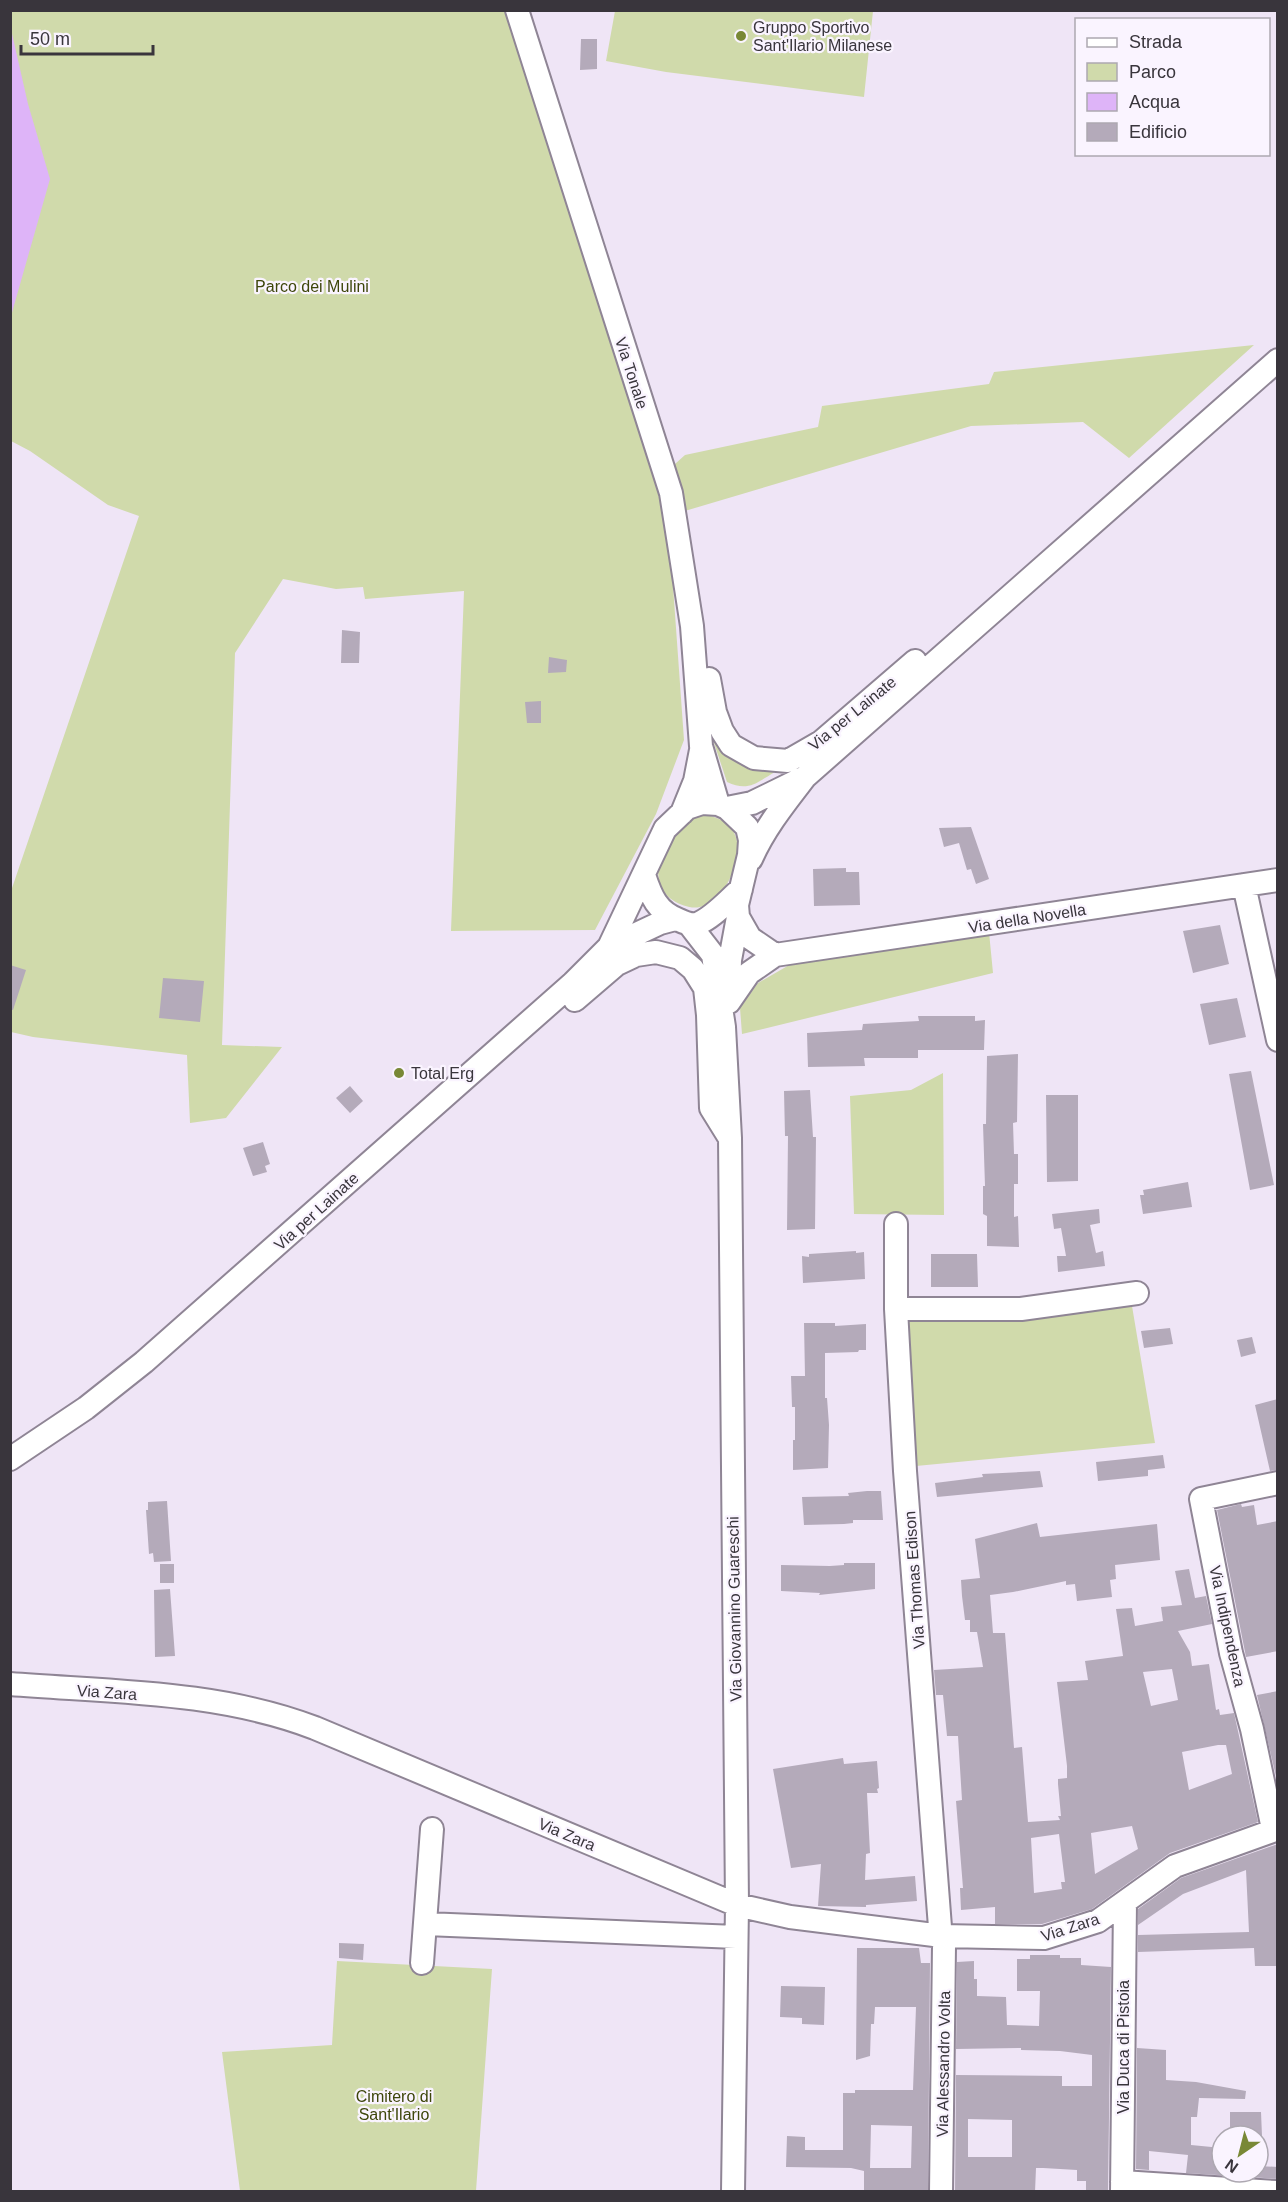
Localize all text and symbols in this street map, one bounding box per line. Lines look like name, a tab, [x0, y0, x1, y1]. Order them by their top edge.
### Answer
scale bar	[21, 18, 153, 56]
legend	[1075, 18, 1270, 156]
place label: Gruppo Sportivo Sant'Ilario Milanese	[753, 19, 892, 54]
text: 50 m	[30, 29, 70, 49]
marker: Gruppo Sportivo Sant'Ilario Milanese	[734, 29, 748, 43]
text: Strada	[1129, 32, 1183, 52]
text: Parco	[1129, 62, 1176, 82]
text: Acqua	[1129, 92, 1181, 112]
text: Edificio	[1129, 122, 1187, 142]
park label: Parco dei Mulini	[255, 278, 369, 295]
street label: Via Tonale	[612, 335, 651, 411]
street label: Via per Lainate	[805, 673, 899, 754]
street label: Via della Novella	[967, 901, 1087, 936]
place label: Total Erg	[411, 1065, 474, 1082]
marker: Total Erg	[392, 1066, 406, 1080]
street label: Via per Lainate	[271, 1169, 362, 1254]
street label: Via Thomas Edison	[901, 1510, 928, 1649]
street label: Via Giovannino Guareschi	[724, 1516, 745, 1702]
street label: Via Indipendenza	[1206, 1564, 1249, 1688]
street label: Via Zara	[76, 1682, 138, 1703]
street label: Via Zara	[536, 1815, 598, 1854]
street label: Via Zara	[1039, 1910, 1101, 1945]
street label: Via Duca di Pistoia	[1115, 1980, 1132, 2114]
street label: Via Alessandro Volta	[934, 1991, 953, 2137]
park label: Cimitero di Sant'Ilario	[356, 2088, 432, 2123]
north arrow	[1210, 2124, 1270, 2184]
text: N	[1222, 2156, 1241, 2176]

